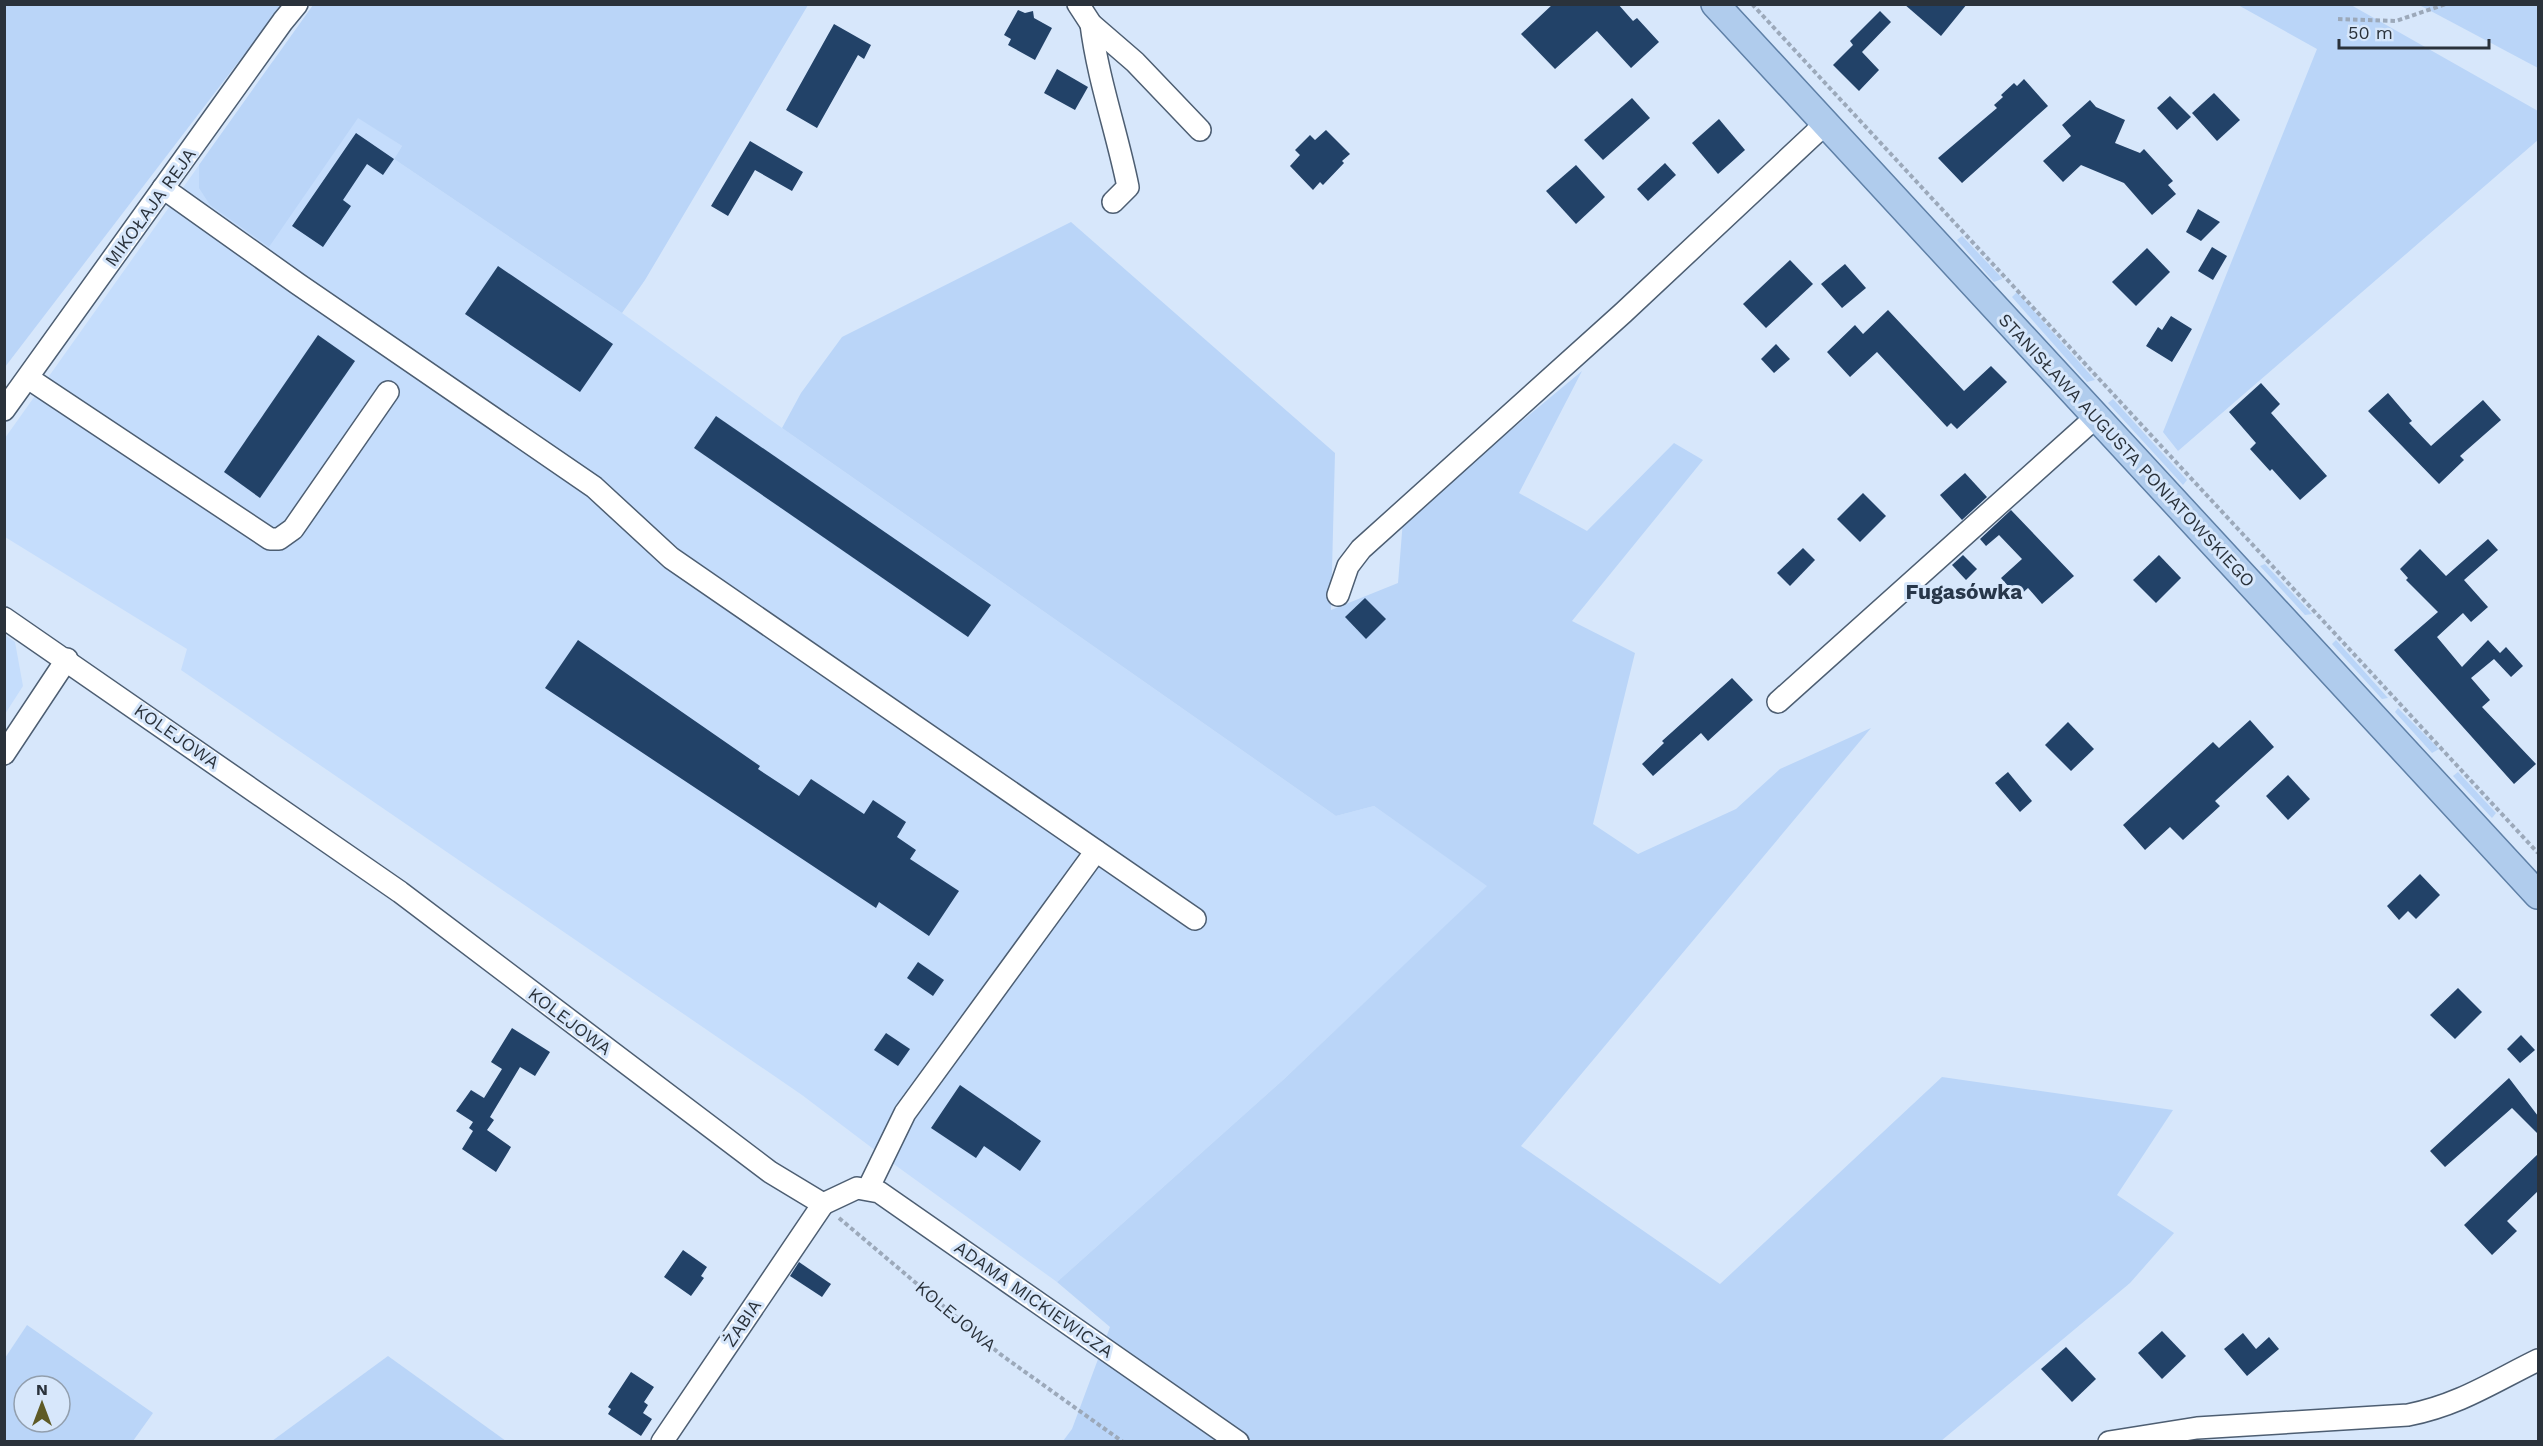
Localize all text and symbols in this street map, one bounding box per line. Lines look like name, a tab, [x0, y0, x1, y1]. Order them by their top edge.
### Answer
scale bar	[2339, 12, 2489, 50]
text: 50 m	[2348, 22, 2393, 43]
street label: MIKOŁAJA REJA	[100, 144, 200, 270]
street label: STANISŁAWA AUGUSTA PONIATOWSKIEGO	[1995, 309, 2259, 591]
district label: Fugasówka	[1906, 579, 2023, 604]
street label: KOLEJOWA	[131, 699, 224, 773]
street label: KOLEJOWA	[524, 983, 616, 1059]
street label: ADAMA MICKIEWICZA	[951, 1236, 1117, 1362]
street label: KOLEJOWA	[911, 1276, 1001, 1356]
street label: ŻABIA	[719, 1295, 765, 1351]
north arrow	[12, 1374, 72, 1434]
text: N	[36, 1380, 48, 1399]

